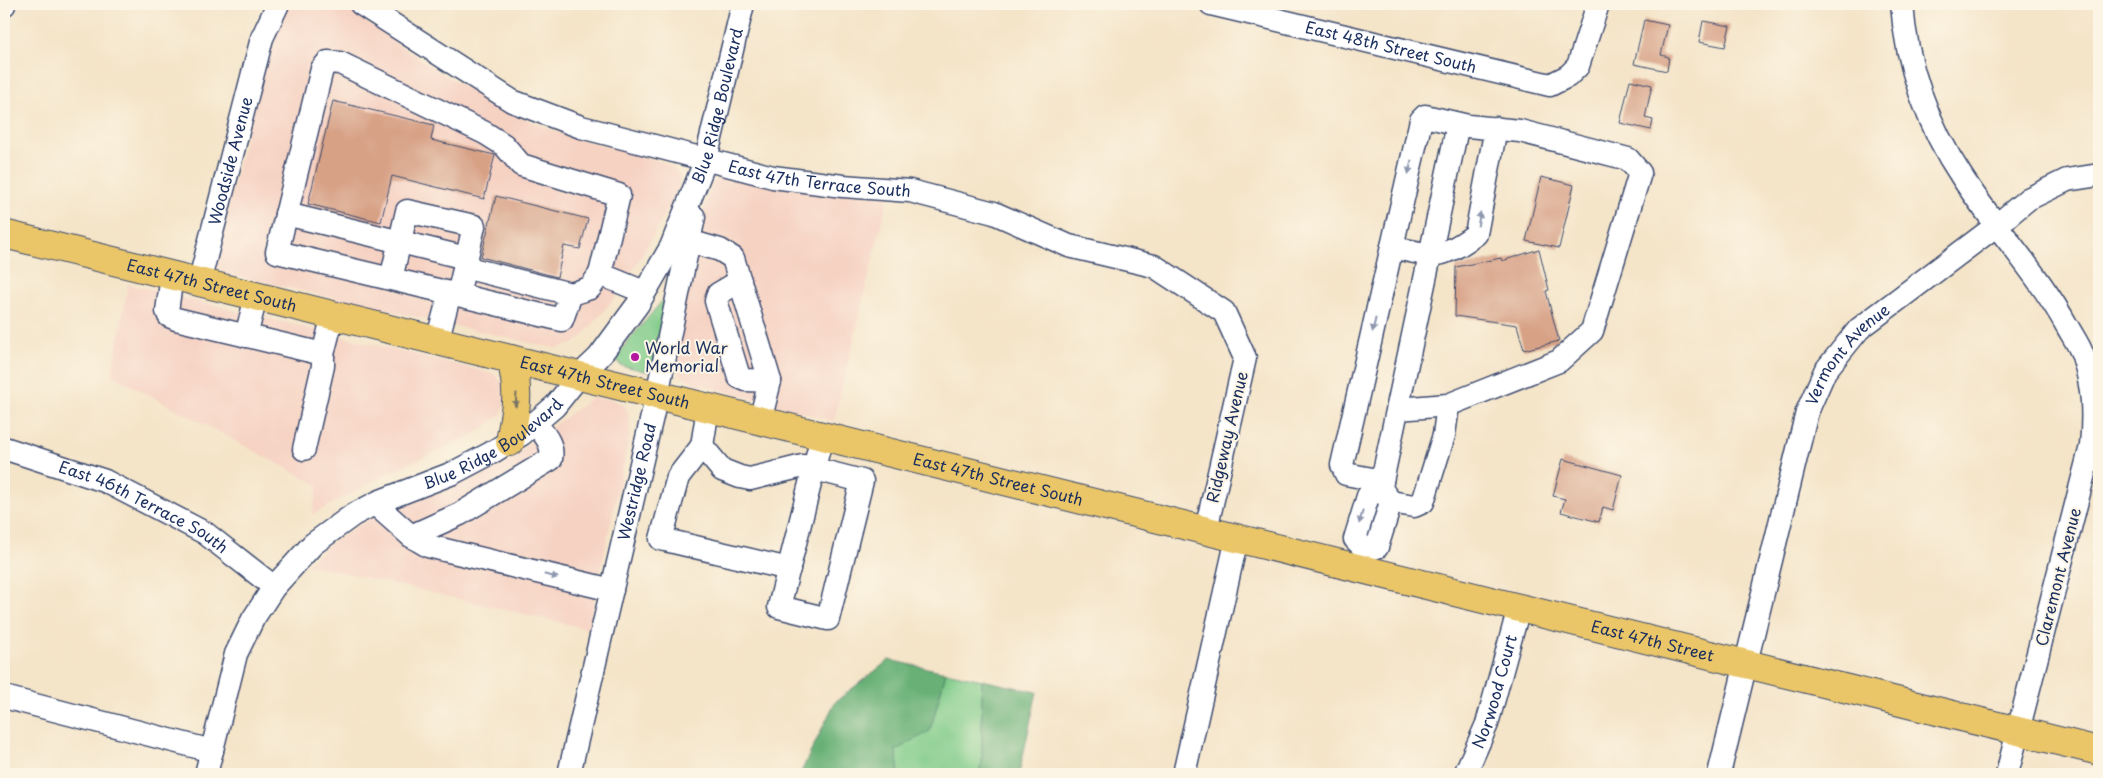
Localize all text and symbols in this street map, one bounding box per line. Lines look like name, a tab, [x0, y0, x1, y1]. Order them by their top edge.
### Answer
street label: East 48th Street South	[1303, 14, 1479, 78]
street label: Blue Ridge Boulevard	[684, 25, 748, 187]
street label: Woodside Avenue	[201, 94, 258, 228]
street label: East 47th Terrace South	[726, 153, 912, 202]
one-way arrow	[1406, 159, 1414, 175]
one-way arrow	[1475, 211, 1483, 227]
street label: East 47th Street South	[124, 252, 300, 317]
street label: Vermont Avenue	[1798, 297, 1894, 409]
one-way arrow	[1370, 318, 1378, 333]
place label: World War Memorial	[645, 335, 729, 377]
street label: East 47th Street South	[518, 349, 693, 414]
marker: World War Memorial	[629, 351, 641, 363]
street label: Ridgeway Avenue	[1199, 368, 1253, 505]
street label: Blue Ridge Boulevard	[419, 392, 568, 495]
one-way arrow	[512, 393, 520, 409]
street label: Westridge Road	[611, 420, 661, 543]
street label: East 47th Street South	[911, 446, 1086, 511]
street label: East 46th Terrace South	[56, 454, 234, 558]
street label: Claremont Avenue	[2028, 505, 2086, 649]
one-way arrow	[1357, 510, 1365, 525]
one-way arrow	[543, 573, 559, 581]
street label: East 47th Street	[1589, 613, 1717, 667]
street label: Norwood Court	[1465, 631, 1522, 752]

